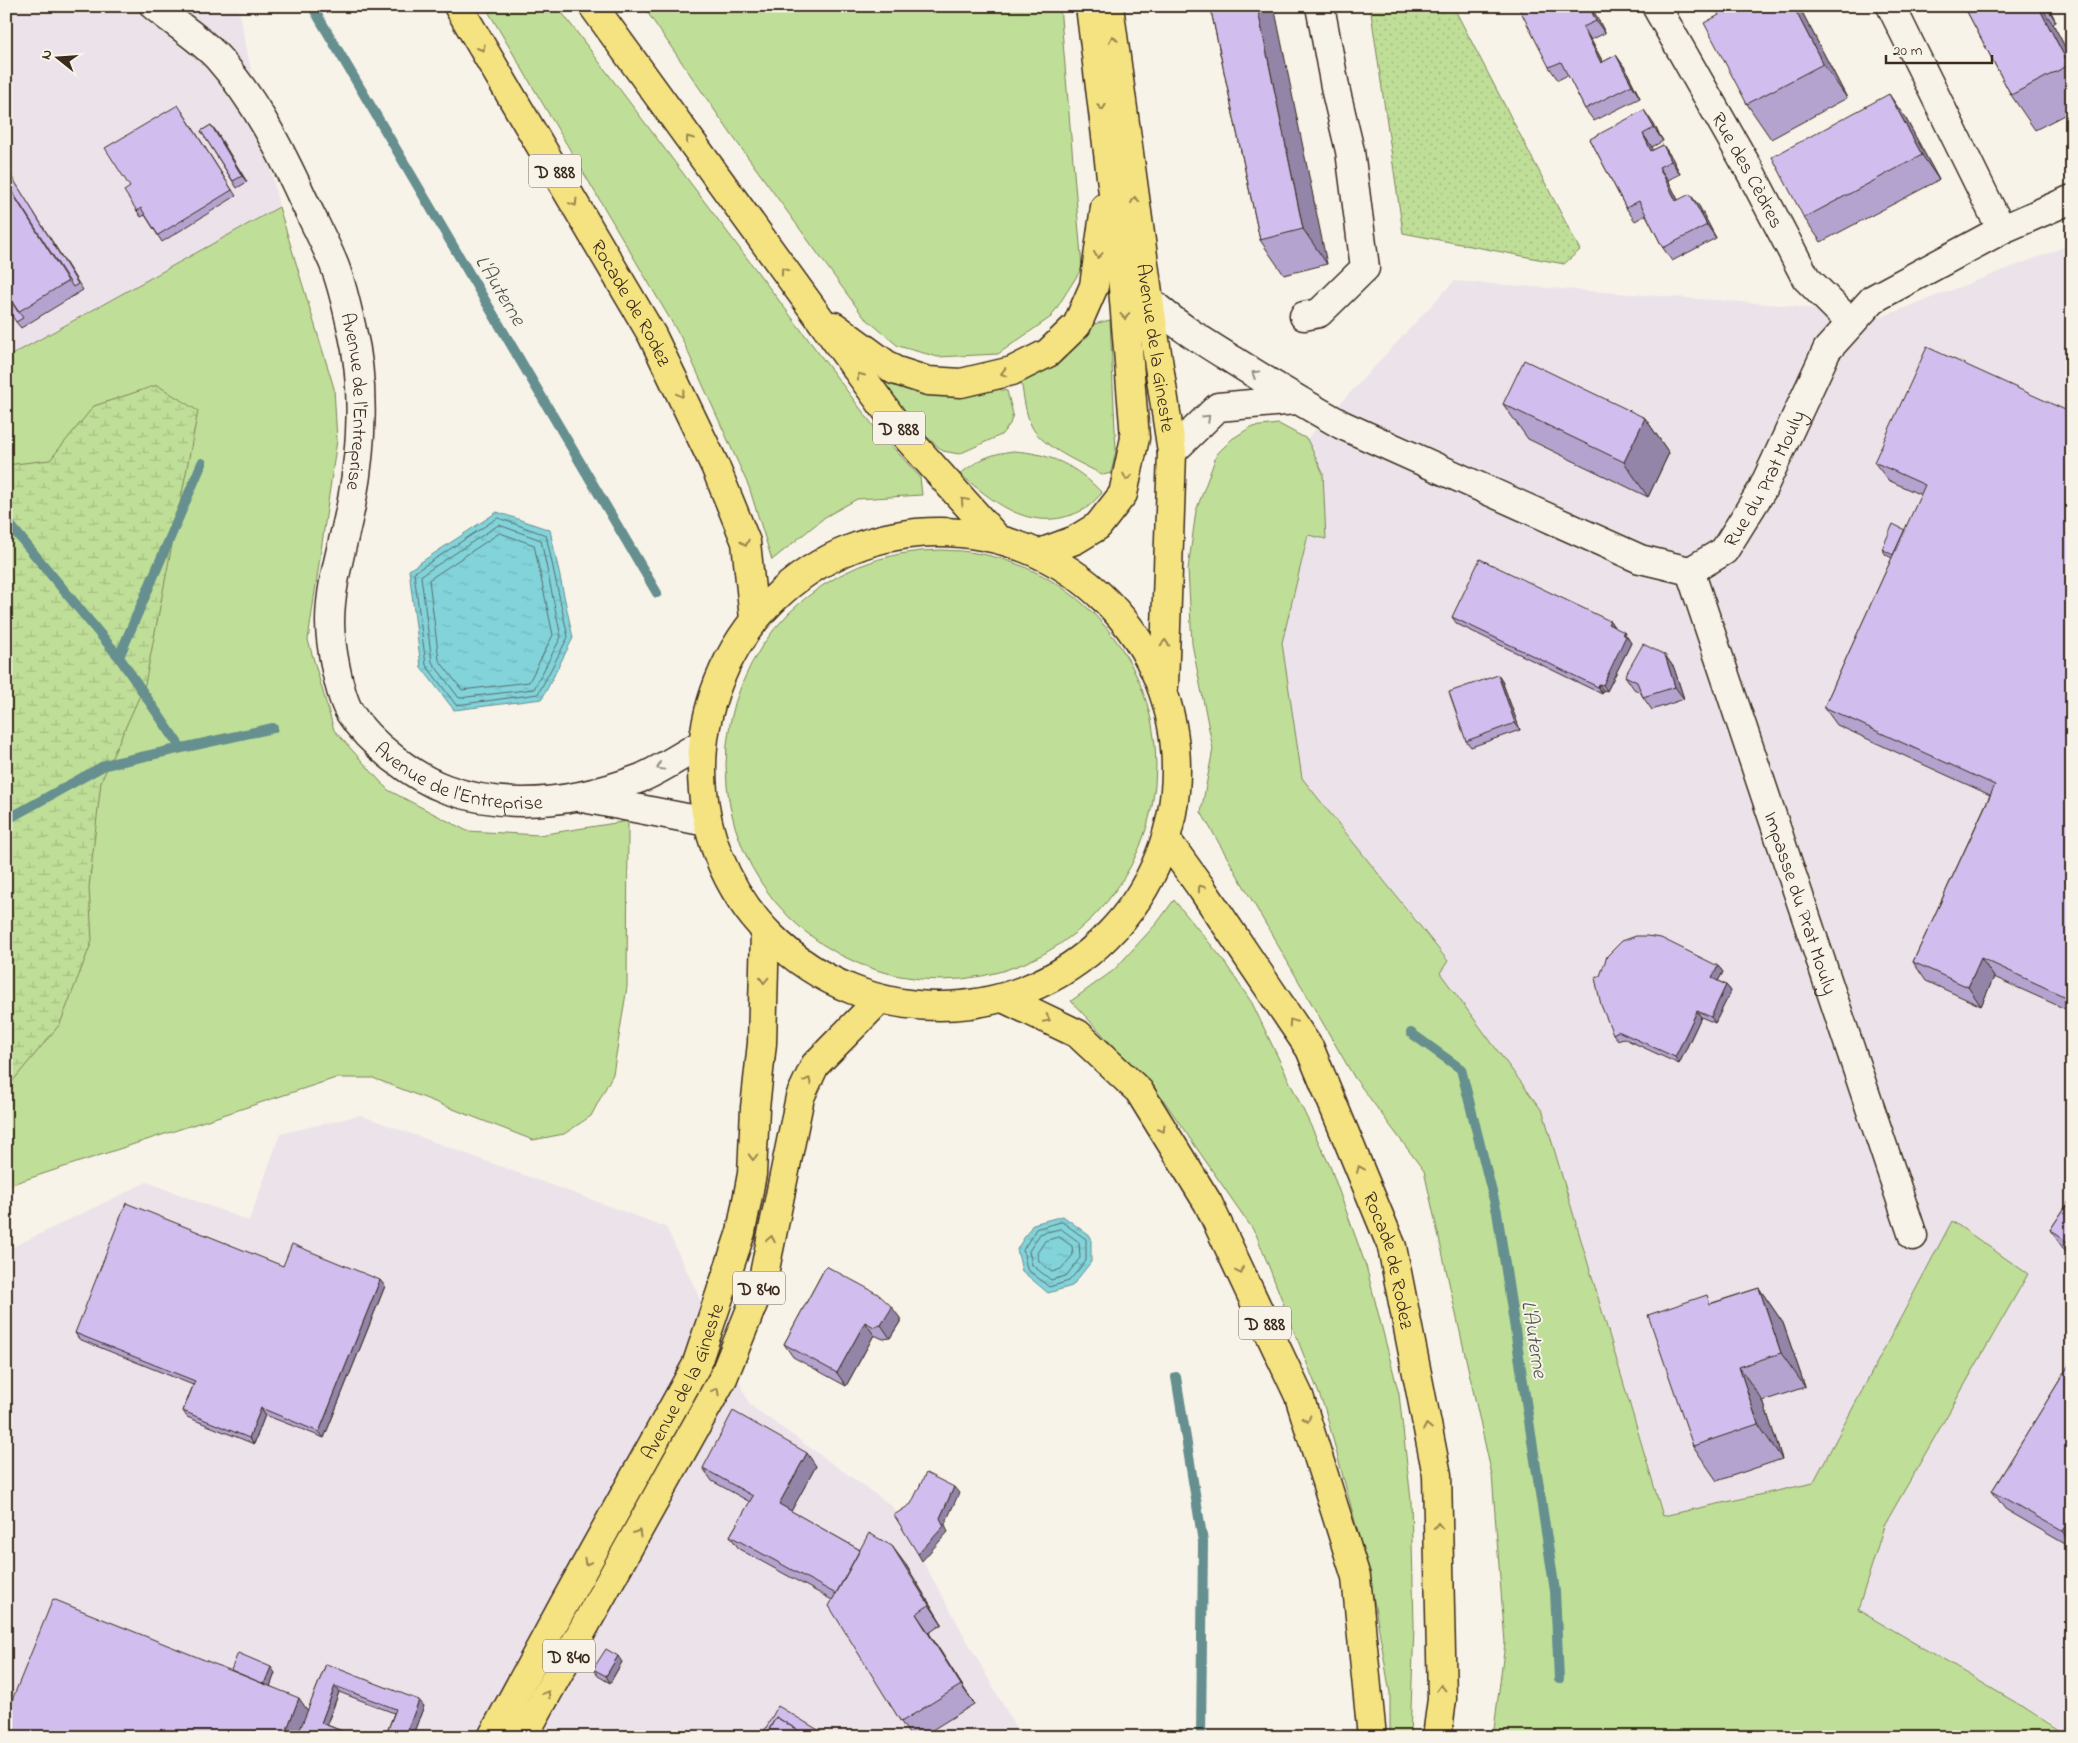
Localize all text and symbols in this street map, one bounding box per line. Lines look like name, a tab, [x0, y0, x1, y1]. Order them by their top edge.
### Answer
north arrow	[32, 32, 82, 82]
scale bar	[1886, 32, 1992, 64]
one-way arrow	[1108, 34, 1119, 42]
text: 20 m	[1893, 40, 1923, 62]
one-way arrow	[476, 43, 486, 52]
text: N	[36, 47, 58, 62]
one-way arrow	[1096, 103, 1107, 111]
street label: Rue des Cèdres	[1702, 108, 1790, 234]
one-way arrow	[686, 136, 694, 145]
road number: D 888	[529, 154, 581, 188]
one-way arrow	[1130, 195, 1141, 203]
one-way arrow	[567, 198, 577, 207]
street label: Rocade de Rodez	[582, 235, 677, 373]
water label: L'Auterne	[466, 250, 533, 333]
one-way arrow	[1094, 251, 1104, 260]
street label: Avenue de la Gineste	[1127, 262, 1181, 434]
one-way arrow	[781, 267, 790, 277]
street label: Avenue de l'Entreprise	[332, 310, 373, 492]
one-way arrow	[1120, 312, 1131, 320]
one-way arrow	[1000, 367, 1009, 378]
one-way arrow	[1251, 370, 1260, 380]
one-way arrow	[858, 373, 866, 382]
one-way arrow	[675, 389, 685, 398]
street label: Rue du Prat Mouly	[1718, 406, 1814, 554]
road number: D 888	[873, 412, 925, 444]
one-way arrow	[1201, 415, 1210, 424]
one-way arrow	[1122, 473, 1133, 481]
one-way arrow	[961, 497, 970, 506]
one-way arrow	[739, 539, 750, 548]
one-way arrow	[1160, 639, 1171, 647]
street label: Avenue de l'Entreprise	[367, 736, 544, 819]
one-way arrow	[656, 761, 665, 771]
street label: Impasse du Prat Mouly	[1755, 808, 1843, 999]
one-way arrow	[1198, 884, 1207, 894]
one-way arrow	[758, 976, 769, 984]
one-way arrow	[1042, 1013, 1051, 1023]
one-way arrow	[1289, 1018, 1298, 1028]
one-way arrow	[801, 1077, 812, 1086]
one-way arrow	[1156, 1124, 1166, 1133]
one-way arrow	[747, 1153, 758, 1161]
one-way arrow	[1356, 1165, 1366, 1174]
street label: Rocade de Rodez	[1354, 1188, 1420, 1332]
one-way arrow	[765, 1234, 776, 1243]
one-way arrow	[1234, 1266, 1245, 1275]
road number: D 840	[733, 1272, 785, 1305]
water label: L'Auterne	[1512, 1299, 1554, 1382]
street label: Avenue de la Gineste	[635, 1300, 733, 1466]
road number: D 888	[1239, 1306, 1291, 1340]
one-way arrow	[710, 1387, 720, 1396]
one-way arrow	[1301, 1415, 1311, 1423]
one-way arrow	[1423, 1422, 1433, 1431]
one-way arrow	[1433, 1522, 1443, 1530]
one-way arrow	[631, 1530, 641, 1539]
one-way arrow	[583, 1557, 593, 1566]
road number: D 840	[543, 1640, 595, 1672]
one-way arrow	[1436, 1684, 1447, 1692]
one-way arrow	[541, 1691, 551, 1700]

